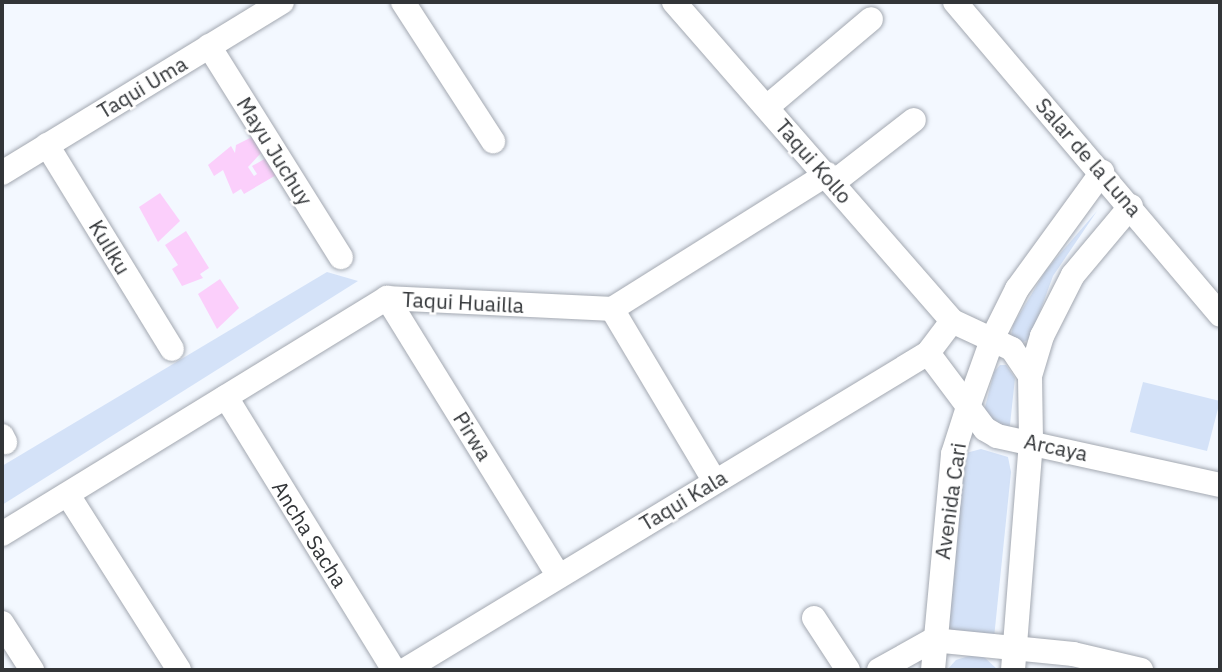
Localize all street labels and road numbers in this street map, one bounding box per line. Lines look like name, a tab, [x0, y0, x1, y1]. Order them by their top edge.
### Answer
street label: Taqui Uma	[93, 50, 191, 124]
street label: Mayu Juchuy	[232, 92, 318, 210]
street label: Salar de la Luna	[1031, 93, 1147, 221]
street label: Taqui Kollo	[770, 114, 858, 208]
street label: Kullku	[84, 215, 136, 279]
street label: Taqui Huailla	[402, 286, 524, 318]
street label: Pirwa	[448, 407, 498, 465]
street label: Arcaya	[1022, 428, 1090, 466]
street label: Avenida Cari	[929, 441, 971, 561]
street label: Taqui Kala	[635, 464, 731, 536]
street label: Ancha Sacha	[267, 476, 353, 592]

